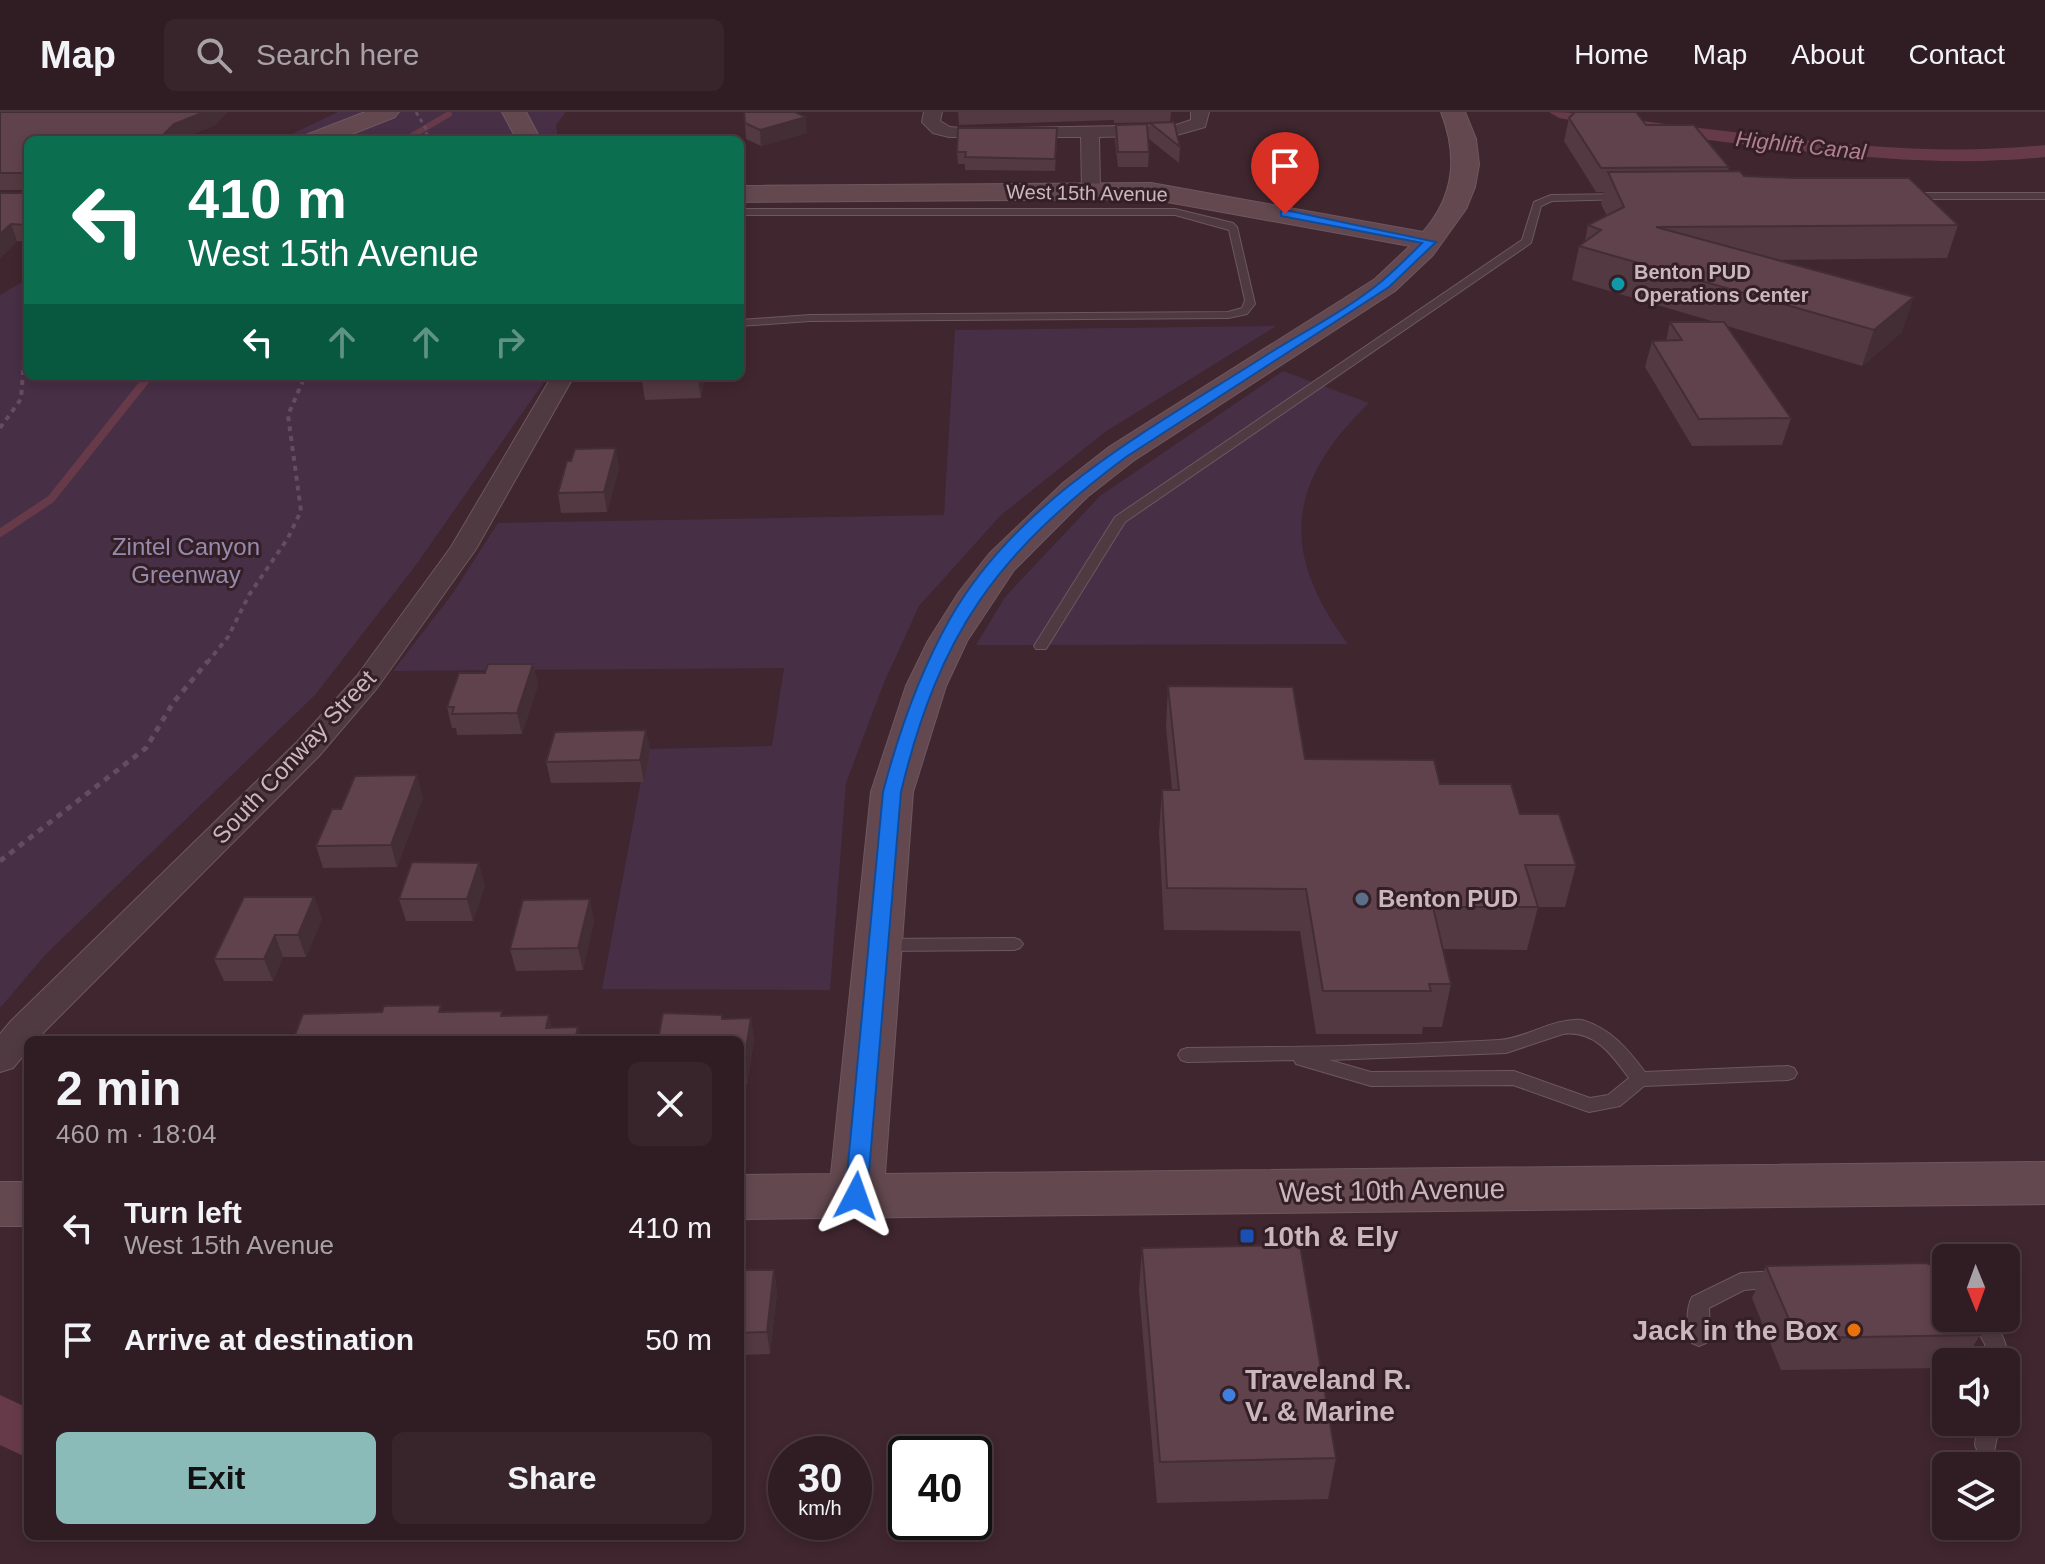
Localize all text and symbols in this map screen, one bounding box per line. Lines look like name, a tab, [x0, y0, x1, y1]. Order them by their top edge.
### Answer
search box	[164, 19, 724, 91]
icon: search	[192, 33, 236, 77]
text: Map	[40, 34, 116, 76]
text: Search here	[256, 38, 419, 71]
text: Home	[1574, 39, 1649, 70]
text: Map	[1693, 39, 1747, 70]
text: About	[1791, 39, 1865, 70]
text: Contact	[1909, 39, 2005, 70]
water label: Highlift Canal	[1735, 126, 1868, 165]
pin	[1251, 132, 1319, 214]
icon: arrive	[1263, 144, 1307, 188]
text: 410 m	[188, 167, 347, 230]
icon: left	[56, 168, 160, 272]
street label: West 15th Avenue	[1006, 181, 1168, 205]
text: West 15th Avenue	[188, 233, 479, 274]
place label: Benton PUD Operations Center	[1634, 261, 1809, 306]
marker: Benton PUD Operations Center	[1609, 275, 1627, 293]
icon: left	[236, 320, 280, 364]
icon: ahead	[320, 320, 364, 364]
icon: ahead	[404, 320, 448, 364]
icon: right	[488, 320, 532, 364]
park label: Zintel Canyon Greenway	[112, 533, 260, 588]
street label: South Conway Street	[206, 664, 381, 849]
place label: Benton PUD	[1378, 885, 1518, 912]
marker: Benton PUD	[1353, 890, 1371, 908]
text: 2 min	[56, 1062, 181, 1115]
button: close	[628, 1062, 712, 1146]
text: 460 m · 18:04	[56, 1119, 216, 1149]
position arrow	[814, 1154, 898, 1238]
street label: West 10th Avenue	[1279, 1173, 1505, 1208]
text: Turn left	[124, 1196, 242, 1229]
icon: left	[56, 1206, 100, 1250]
text: 410 m	[629, 1211, 712, 1244]
place label: 10th & Ely	[1263, 1221, 1399, 1252]
marker: 10th & Ely	[1238, 1227, 1256, 1245]
text: West 15th Avenue	[124, 1230, 334, 1260]
north arrow	[1932, 1244, 2020, 1332]
map controls	[1932, 1244, 2020, 1540]
place label: Jack in the Box	[1633, 1315, 1838, 1346]
icon: arrive	[56, 1318, 100, 1362]
marker: Jack in the Box	[1845, 1321, 1863, 1339]
text: Arrive at destination	[124, 1323, 414, 1356]
text: 50 m	[645, 1323, 712, 1356]
button: sound	[1932, 1348, 2020, 1436]
place label: Traveland R. V. & Marine	[1245, 1364, 1412, 1427]
marker: Traveland R. V. & Marine	[1220, 1386, 1238, 1404]
button: Exit	[56, 1432, 376, 1524]
button: Share	[392, 1432, 712, 1524]
speed limit sign: 40	[888, 1436, 992, 1540]
button: layers	[1932, 1452, 2020, 1540]
text: 30	[798, 1456, 842, 1500]
text: km/h	[798, 1497, 842, 1519]

